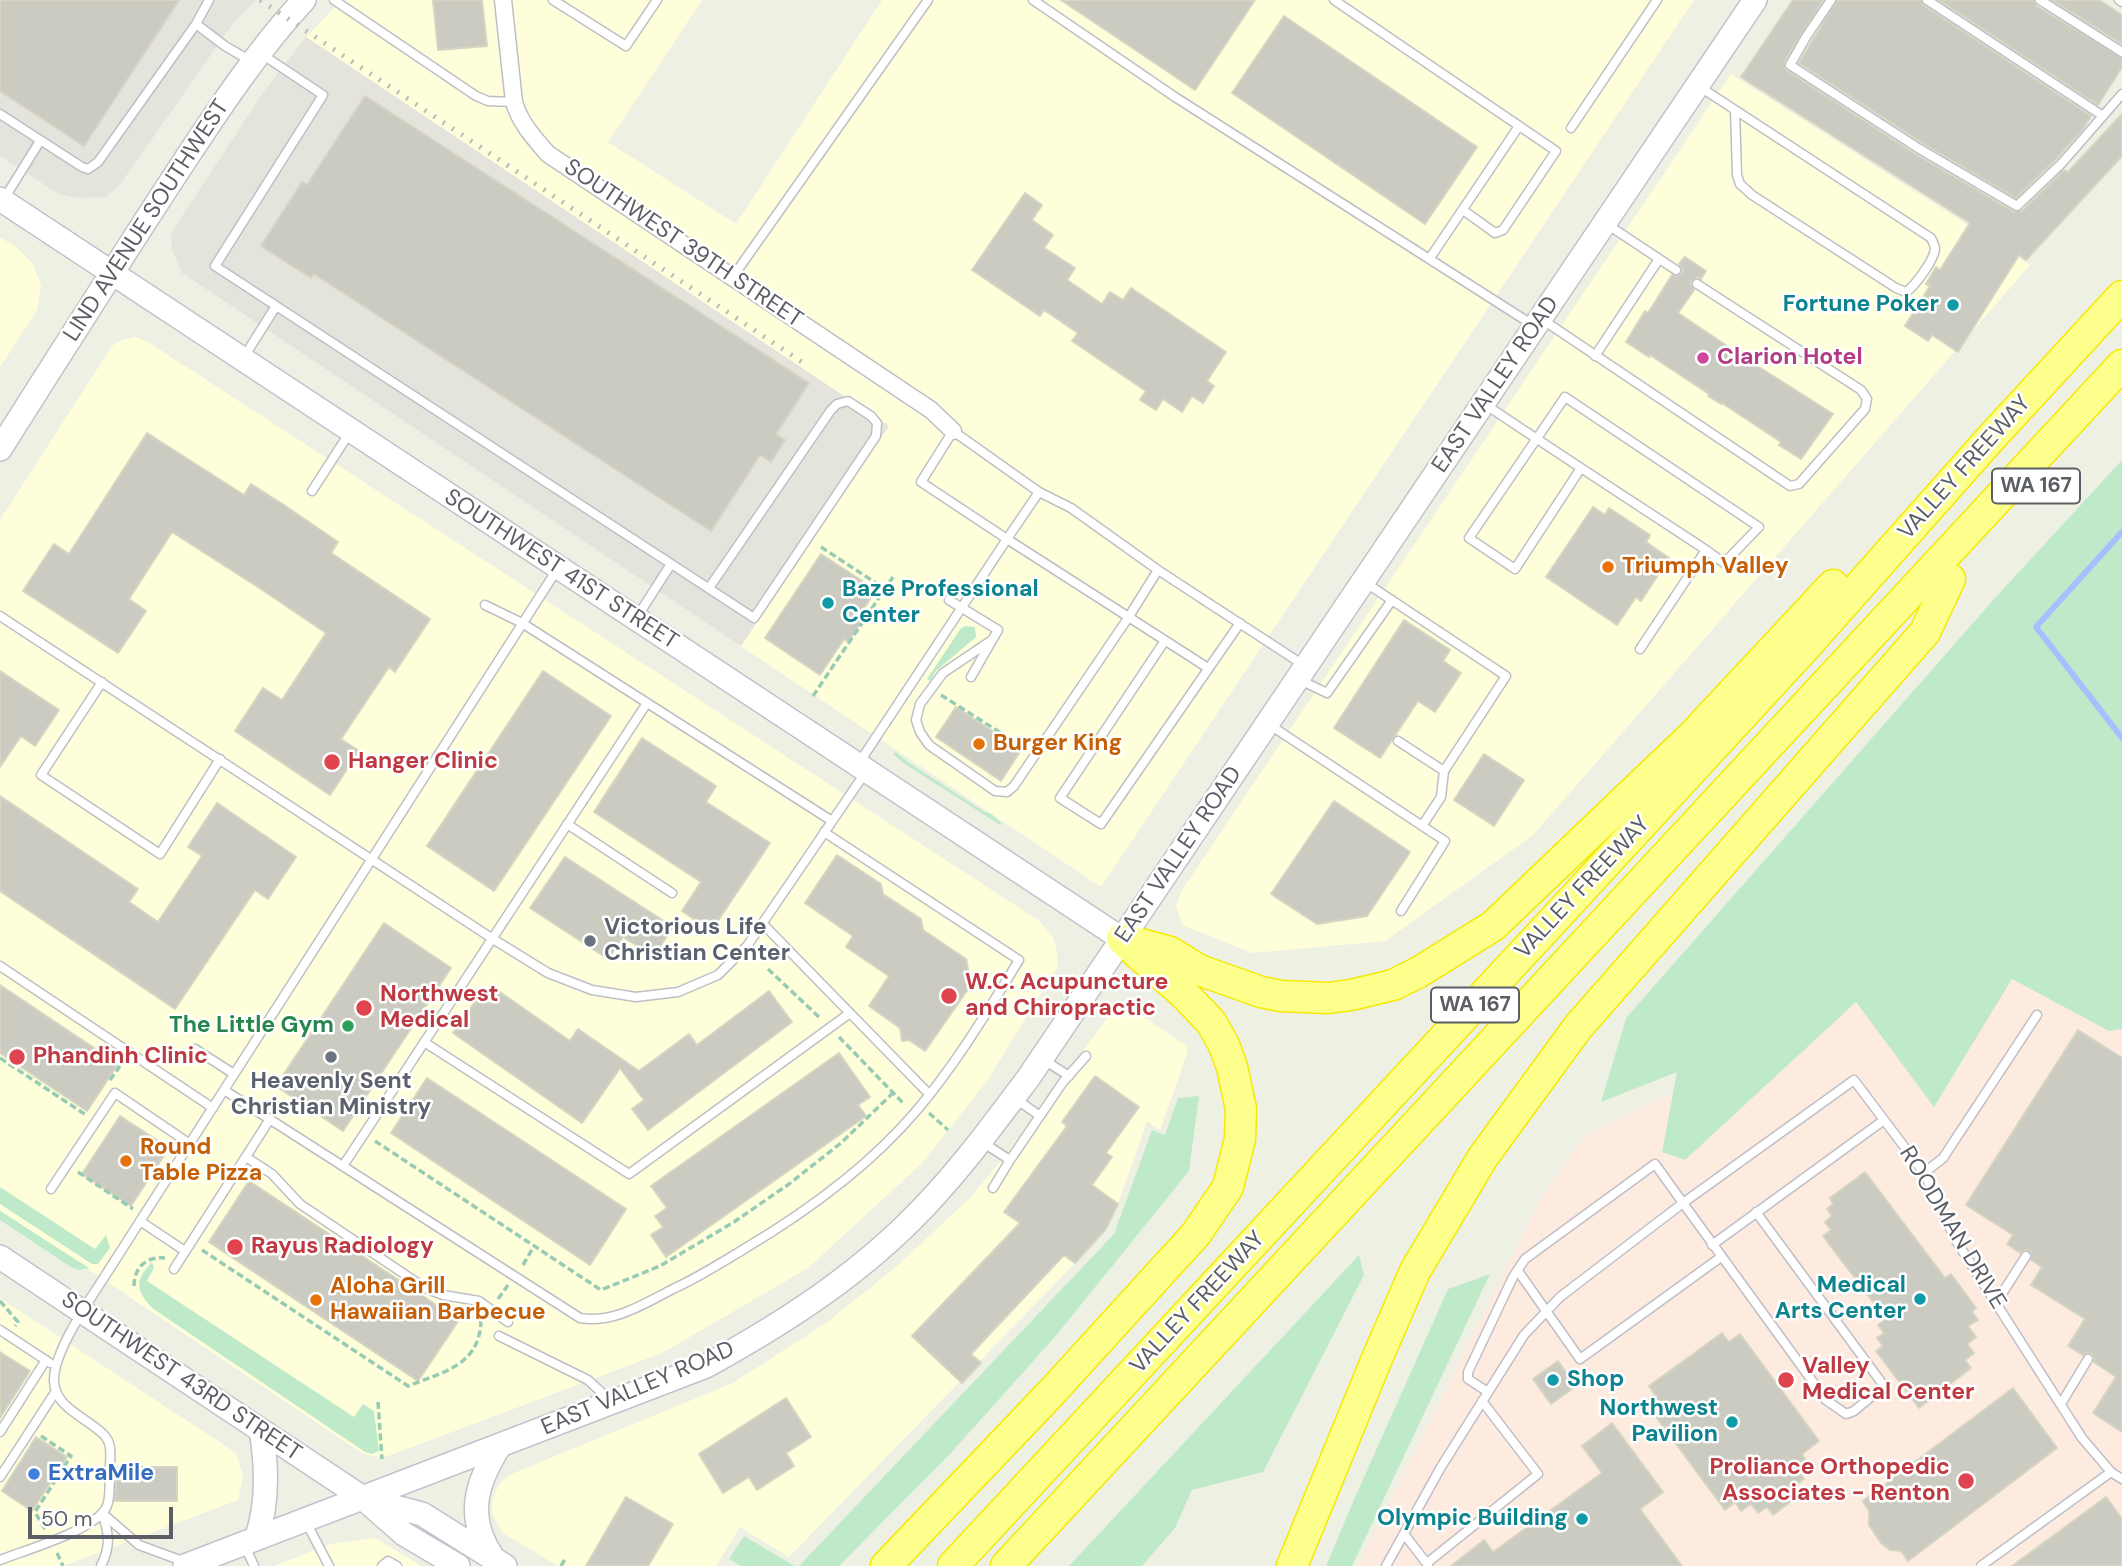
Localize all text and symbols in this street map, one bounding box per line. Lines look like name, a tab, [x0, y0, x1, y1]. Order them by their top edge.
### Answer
street label: LIND AVENUE SOUTHWEST	[58, 95, 236, 347]
street label: SOUTHWEST 39TH STREET	[559, 154, 807, 334]
place label: Fortune Poker	[1783, 291, 1939, 319]
street label: EAST VALLEY ROAD	[1427, 292, 1565, 478]
marker: Fortune Poker	[1945, 297, 1961, 313]
place label: Clarion Hotel	[1717, 344, 1863, 372]
marker: Clarion Hotel	[1695, 350, 1711, 366]
street label: VALLEY FREEWAY	[1893, 390, 2037, 546]
road number: WA 167	[1992, 468, 2080, 504]
street label: SOUTHWEST 41ST STREET	[439, 484, 683, 656]
place label: Triumph Valley	[1622, 553, 1789, 581]
marker: Triumph Valley	[1600, 559, 1616, 575]
place label: Baze Professional Center	[842, 576, 1039, 630]
marker: Baze Professional Center	[820, 595, 836, 611]
place label: Burger King	[993, 730, 1122, 758]
marker: Burger King	[971, 736, 987, 752]
place label: Hanger Clinic	[348, 748, 498, 776]
marker: Hanger Clinic	[322, 752, 342, 772]
street label: EAST VALLEY ROAD	[1110, 762, 1248, 948]
street label: VALLEY FREEWAY	[1510, 811, 1656, 965]
place label: Victorious Life Christian Center	[604, 914, 790, 968]
marker: Victorious Life Christian Center	[582, 933, 598, 949]
place label: W.C. Acupuncture and Chiropractic	[965, 969, 1168, 1023]
place label: Northwest Medical	[380, 981, 499, 1035]
marker: W.C. Acupuncture and Chiropractic	[939, 986, 959, 1006]
road number: WA 167	[1431, 988, 1519, 1023]
marker: Northwest Medical	[354, 998, 374, 1018]
place label: The Little Gym	[169, 1012, 334, 1040]
marker: The Little Gym	[340, 1018, 356, 1034]
place label: Phandinh Clinic	[33, 1043, 208, 1071]
marker: Phandinh Clinic	[7, 1047, 27, 1067]
marker: Heavenly Sent Christian Ministry	[323, 1049, 339, 1065]
place label: Heavenly Sent Christian Ministry	[231, 1068, 431, 1122]
place label: Round Table Pizza	[140, 1134, 262, 1188]
street label: ROODMAN DRIVE	[1893, 1142, 2011, 1314]
marker: Round Table Pizza	[118, 1153, 134, 1169]
street label: VALLEY FREEWAY	[1125, 1226, 1271, 1380]
place label: Rayus Radiology	[251, 1233, 434, 1261]
marker: Rayus Radiology	[225, 1237, 245, 1257]
place label: Medical Arts Center	[1775, 1272, 1906, 1326]
place label: Aloha Grill Hawaiian Barbecue	[330, 1273, 546, 1327]
street label: SOUTHWEST 43RD STREET	[56, 1286, 306, 1468]
marker: Medical Arts Center	[1912, 1291, 1928, 1307]
marker: Aloha Grill Hawaiian Barbecue	[308, 1292, 324, 1308]
street label: EAST VALLEY ROAD	[537, 1336, 739, 1442]
place label: Valley Medical Center	[1802, 1353, 1975, 1407]
place label: Shop	[1567, 1366, 1624, 1394]
marker: Valley Medical Center	[1776, 1370, 1796, 1390]
marker: Shop	[1545, 1372, 1561, 1388]
place label: Northwest Pavilion	[1599, 1395, 1718, 1449]
marker: Northwest Pavilion	[1724, 1414, 1740, 1430]
place label: Proliance Orthopedic Associates - Renton	[1709, 1454, 1950, 1508]
place label: ExtraMile	[48, 1460, 154, 1488]
marker: ExtraMile	[26, 1466, 42, 1482]
marker: Proliance Orthopedic Associates - Renton	[1956, 1471, 1976, 1491]
scale bar	[32, 1492, 177, 1536]
text: 50 m	[41, 1505, 92, 1533]
place label: Olympic Building	[1377, 1505, 1568, 1533]
marker: Olympic Building	[1574, 1511, 1590, 1527]

